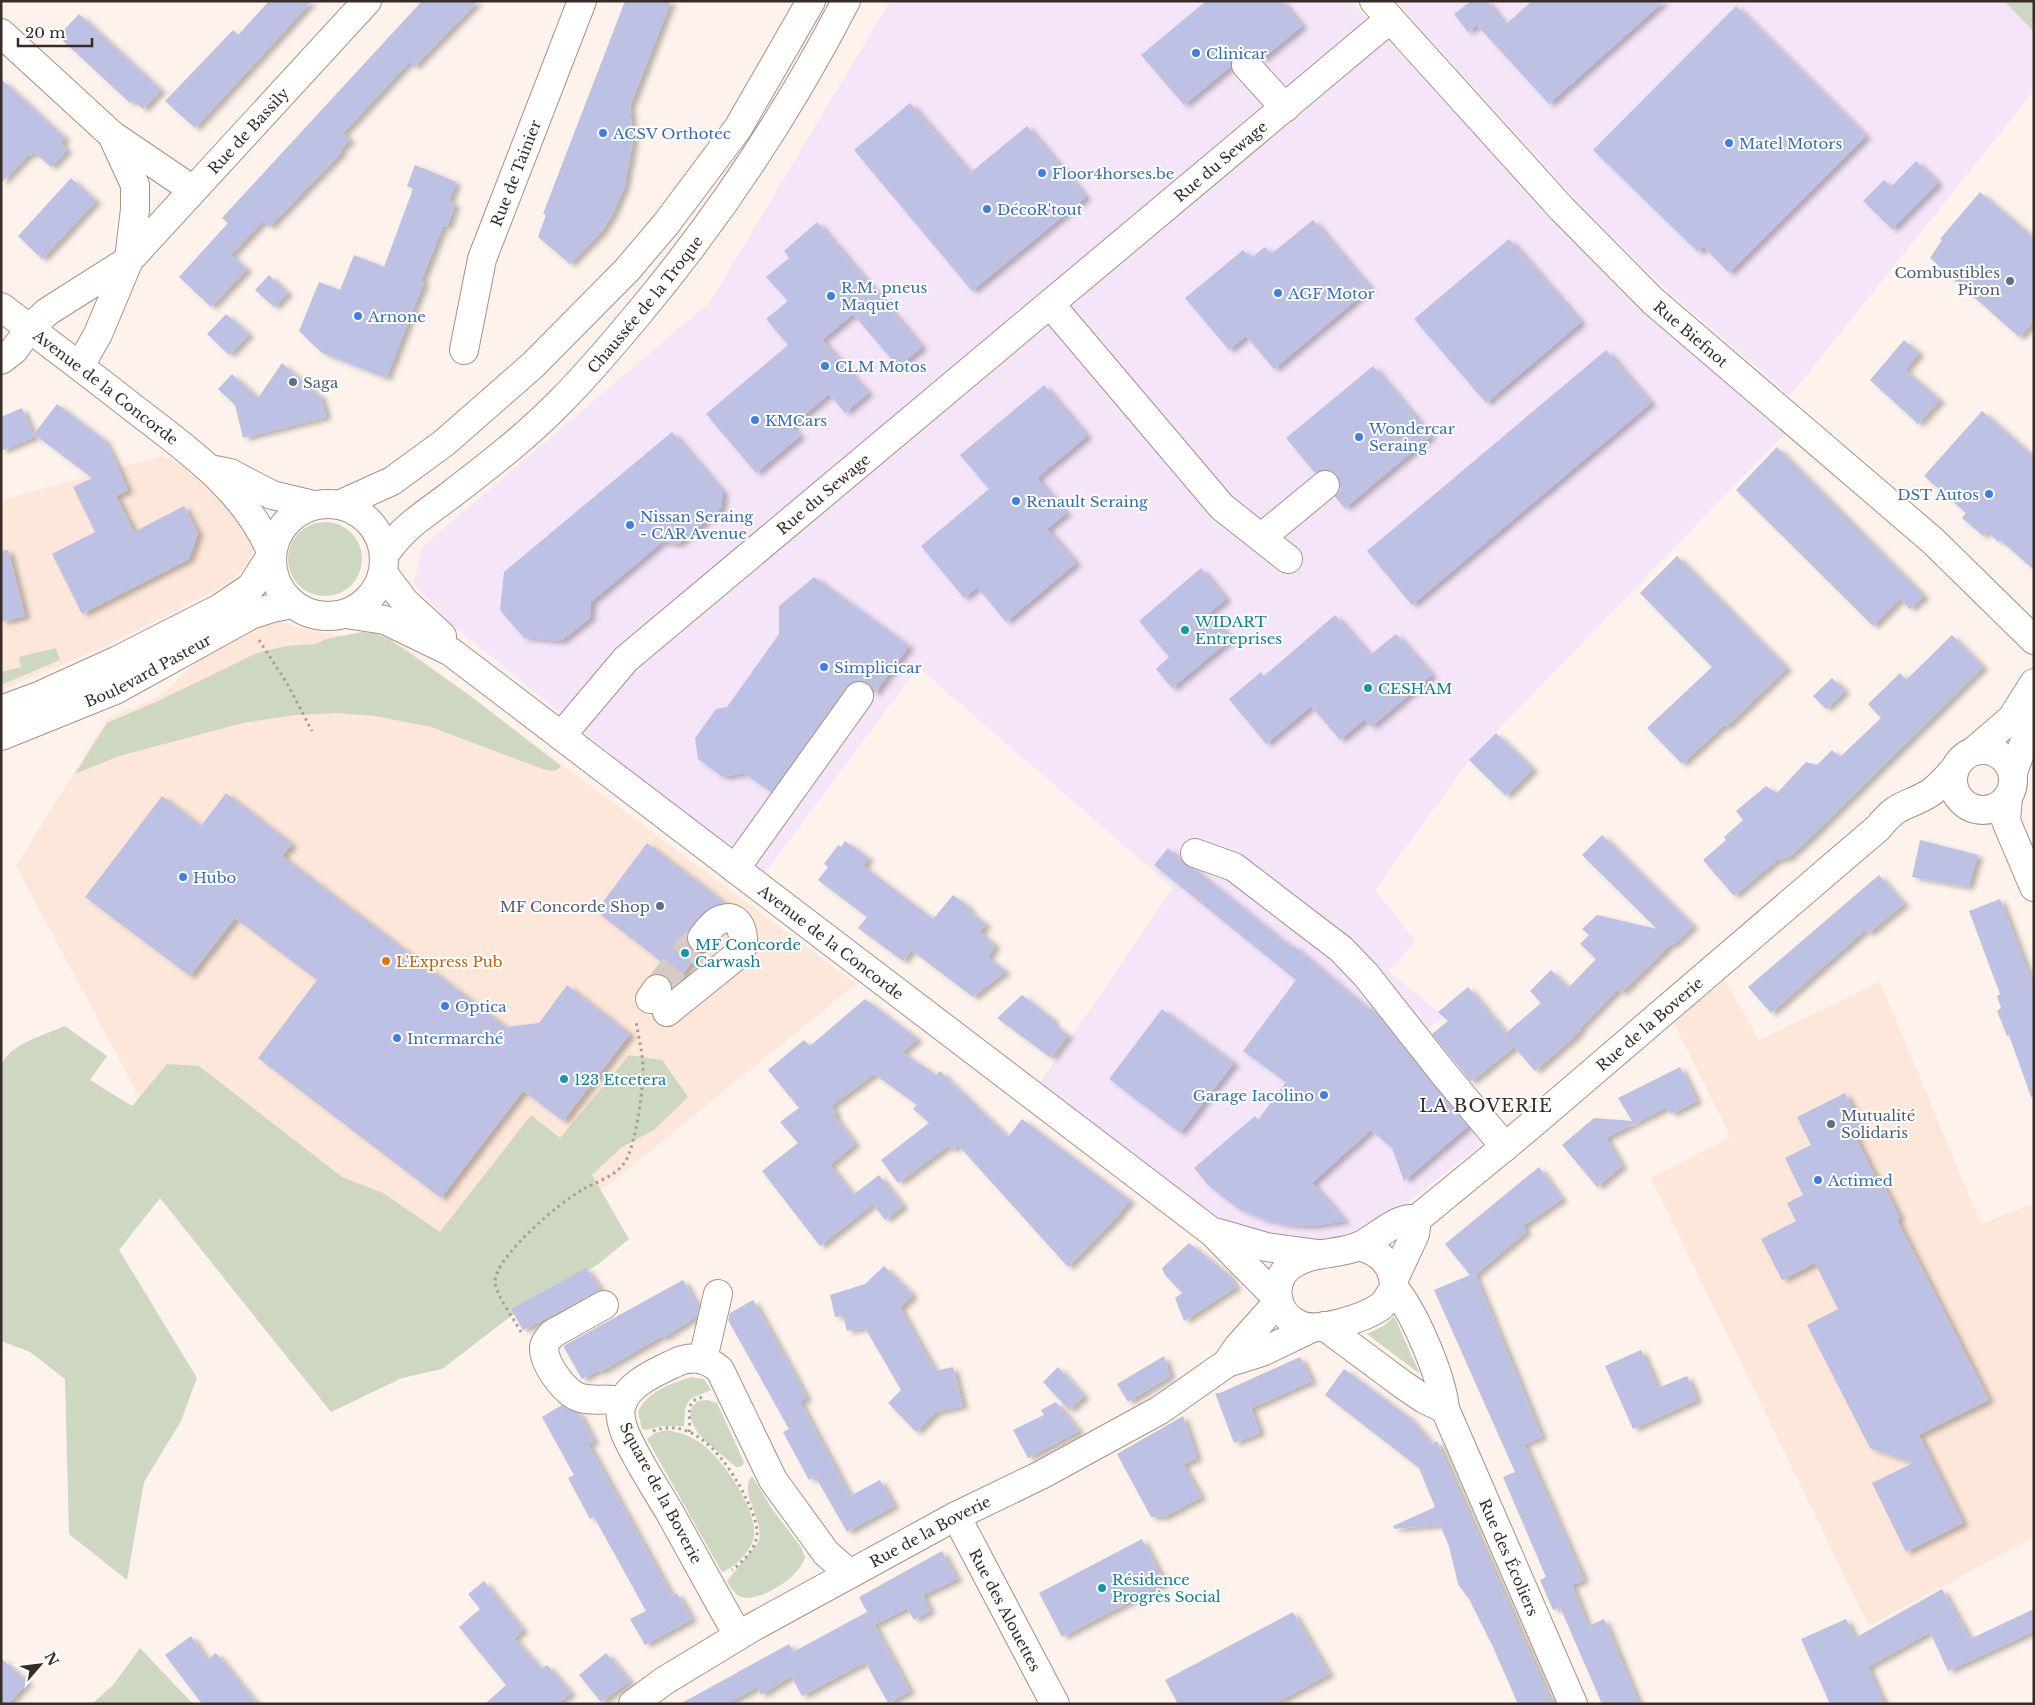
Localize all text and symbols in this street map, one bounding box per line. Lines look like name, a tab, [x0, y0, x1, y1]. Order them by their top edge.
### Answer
scale bar	[18, 15, 91, 47]
text: 20 m	[25, 23, 65, 42]
place label: Clinicar	[1206, 44, 1268, 63]
marker: Clinicar	[1190, 47, 1202, 59]
street label: Rue de Bassily	[204, 83, 293, 178]
street label: Rue de Tainier	[486, 116, 545, 229]
street label: Rue du Sewage	[1170, 117, 1271, 206]
place label: ACSV Orthotec	[612, 124, 731, 143]
marker: ACSV Orthotec	[597, 127, 609, 139]
place label: Matel Motors	[1739, 134, 1842, 153]
marker: Matel Motors	[1723, 137, 1735, 149]
place label: Floor4horses.be	[1052, 164, 1174, 183]
marker: Floor4horses.be	[1036, 167, 1048, 179]
place label: DécoR'tout	[997, 200, 1083, 219]
marker: DécoR'tout	[981, 203, 993, 215]
street label: Chaussée de la Troque	[583, 232, 706, 377]
place label: Combustibles Piron	[1895, 263, 2000, 299]
marker: Combustibles Piron	[2004, 275, 2016, 287]
place label: R.M. pneus Maquet	[841, 278, 928, 314]
place label: AGF Motor	[1287, 284, 1375, 303]
marker: AGF Motor	[1272, 287, 1284, 299]
marker: R.M. pneus Maquet	[825, 290, 837, 302]
street label: Rue Biefnot	[1650, 297, 1733, 371]
place label: Arnone	[367, 307, 426, 326]
marker: Arnone	[352, 310, 364, 322]
street label: Avenue de la Concorde	[29, 325, 182, 449]
place label: CLM Motos	[835, 357, 927, 376]
marker: CLM Motos	[819, 360, 831, 372]
place label: Saga	[303, 373, 339, 392]
marker: Saga	[287, 376, 299, 388]
place label: KMCars	[765, 411, 827, 430]
marker: KMCars	[749, 414, 761, 426]
place label: Wondercar Seraing	[1368, 419, 1456, 455]
marker: Wondercar Seraing	[1353, 431, 1365, 443]
street label: Rue du Sewage	[773, 449, 874, 538]
place label: DST Autos	[1897, 485, 1979, 504]
marker: DST Autos	[1983, 488, 1995, 500]
place label: Renault Seraing	[1026, 492, 1149, 511]
marker: Renault Seraing	[1010, 495, 1022, 507]
place label: Nissan Seraing - CAR Avenue	[640, 507, 754, 543]
marker: Nissan Seraing - CAR Avenue	[624, 519, 636, 531]
place label: WIDART Entreprises	[1194, 612, 1282, 648]
marker: WIDART Entreprises	[1179, 624, 1191, 636]
street label: Boulevard Pasteur	[82, 629, 215, 711]
place label: Simplicicar	[834, 658, 923, 677]
marker: Simplicicar	[818, 661, 830, 673]
place label: CESHAM	[1378, 679, 1452, 698]
marker: CESHAM	[1362, 682, 1374, 694]
place label: Hubo	[193, 868, 236, 887]
marker: Hubo	[177, 871, 189, 883]
street label: Avenue de la Concorde	[754, 880, 908, 1003]
place label: MF Concorde Shop	[500, 897, 650, 916]
marker: MF Concorde Shop	[654, 900, 666, 912]
place label: MF Concorde Carwash	[695, 935, 801, 971]
marker: MF Concorde Carwash	[679, 947, 691, 959]
place label: L'Express Pub	[396, 952, 503, 971]
marker: L'Express Pub	[380, 955, 392, 967]
street label: Rue de la Boverie	[1592, 973, 1707, 1075]
place label: Optica	[455, 997, 507, 1016]
marker: Optica	[439, 1000, 451, 1012]
place label: Intermarché	[407, 1029, 503, 1048]
marker: Intermarché	[391, 1032, 403, 1044]
place label: 123 Etcetera	[574, 1070, 667, 1089]
marker: 123 Etcetera	[558, 1073, 570, 1085]
place label: Garage Iacolino	[1193, 1086, 1314, 1105]
marker: Garage Iacolino	[1318, 1089, 1330, 1101]
district label: LA BOVERIE	[1419, 1095, 1553, 1117]
place label: Mutualité Solidaris	[1841, 1106, 1915, 1142]
marker: Mutualité Solidaris	[1825, 1118, 1837, 1130]
place label: Actimed	[1827, 1171, 1893, 1190]
marker: Actimed	[1812, 1174, 1824, 1186]
street label: Square de la Boverie	[616, 1419, 706, 1567]
street label: Rue de la Boverie	[866, 1491, 994, 1571]
street label: Rue des Écoliers	[1475, 1496, 1543, 1619]
street label: Rue des Alouettes	[965, 1545, 1046, 1674]
place label: Résidence Progrès Social	[1112, 1570, 1221, 1606]
marker: Résidence Progrès Social	[1096, 1582, 1108, 1594]
north arrow	[15, 1640, 65, 1690]
text: N	[40, 1649, 63, 1669]

